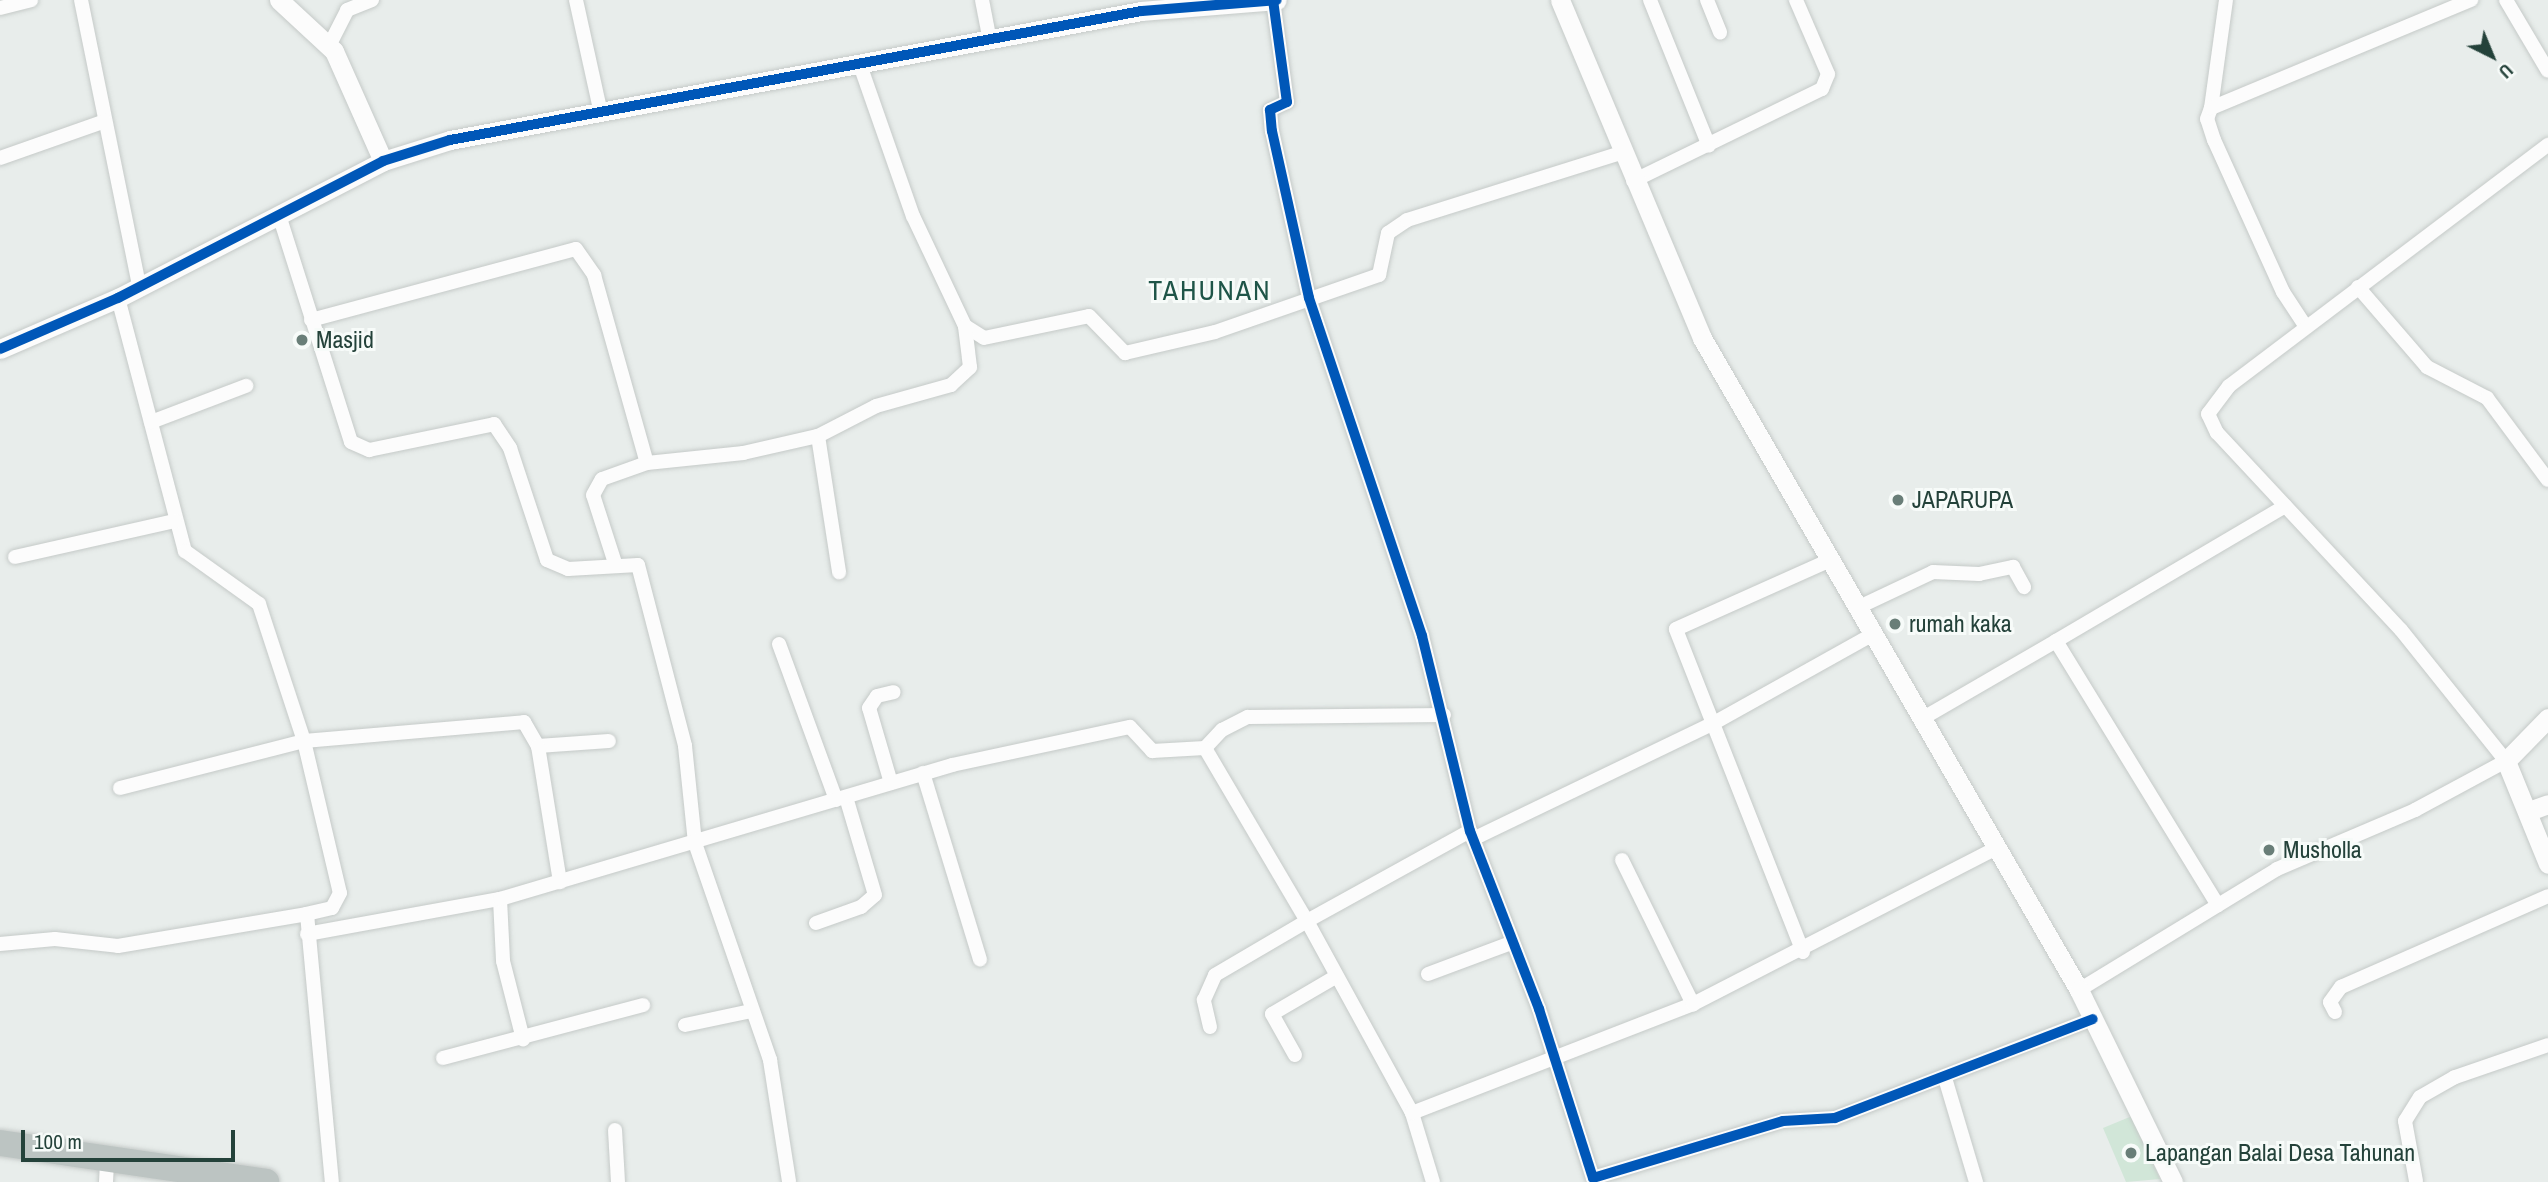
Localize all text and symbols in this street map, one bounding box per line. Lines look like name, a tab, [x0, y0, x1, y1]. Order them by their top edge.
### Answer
north arrow	[2457, 21, 2527, 91]
text: U	[2493, 58, 2519, 85]
district label: TAHUNAN	[1149, 273, 1271, 307]
place label: Masjid	[316, 326, 374, 354]
marker: Masjid	[294, 332, 310, 348]
place label: JAPARUPA	[1912, 486, 2013, 514]
marker: JAPARUPA	[1890, 492, 1906, 508]
place label: rumah kaka	[1909, 610, 2012, 638]
marker: rumah kaka	[1887, 616, 1903, 632]
place label: Musholla	[2283, 836, 2362, 864]
marker: Musholla	[2261, 842, 2277, 858]
scale bar	[24, 1116, 238, 1160]
text: 100 m	[34, 1127, 82, 1156]
place label: Lapangan Balai Desa Tahunan	[2145, 1139, 2416, 1167]
marker: Lapangan Balai Desa Tahunan	[2123, 1145, 2139, 1161]

